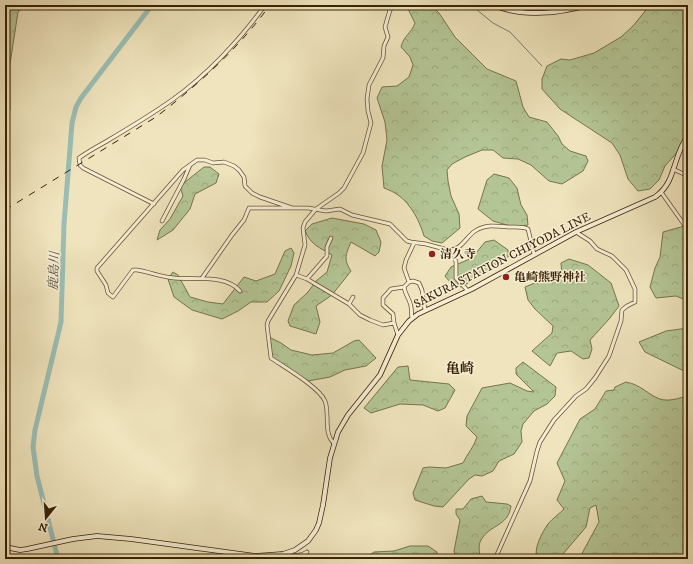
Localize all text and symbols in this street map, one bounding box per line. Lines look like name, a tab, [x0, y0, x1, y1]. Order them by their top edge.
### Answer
street label: SAKURA STATION CHIYODA LINE	[411, 209, 594, 312]
place label: 清久寺	[440, 247, 476, 262]
water label: 鹿島川	[45, 249, 63, 291]
marker: 清久寺	[427, 249, 437, 259]
place label: 亀崎熊野神社	[514, 270, 586, 285]
marker: 亀崎熊野神社	[501, 272, 511, 282]
district label: 亀崎	[446, 360, 474, 378]
north arrow	[26, 498, 66, 538]
text: N	[37, 519, 50, 535]

